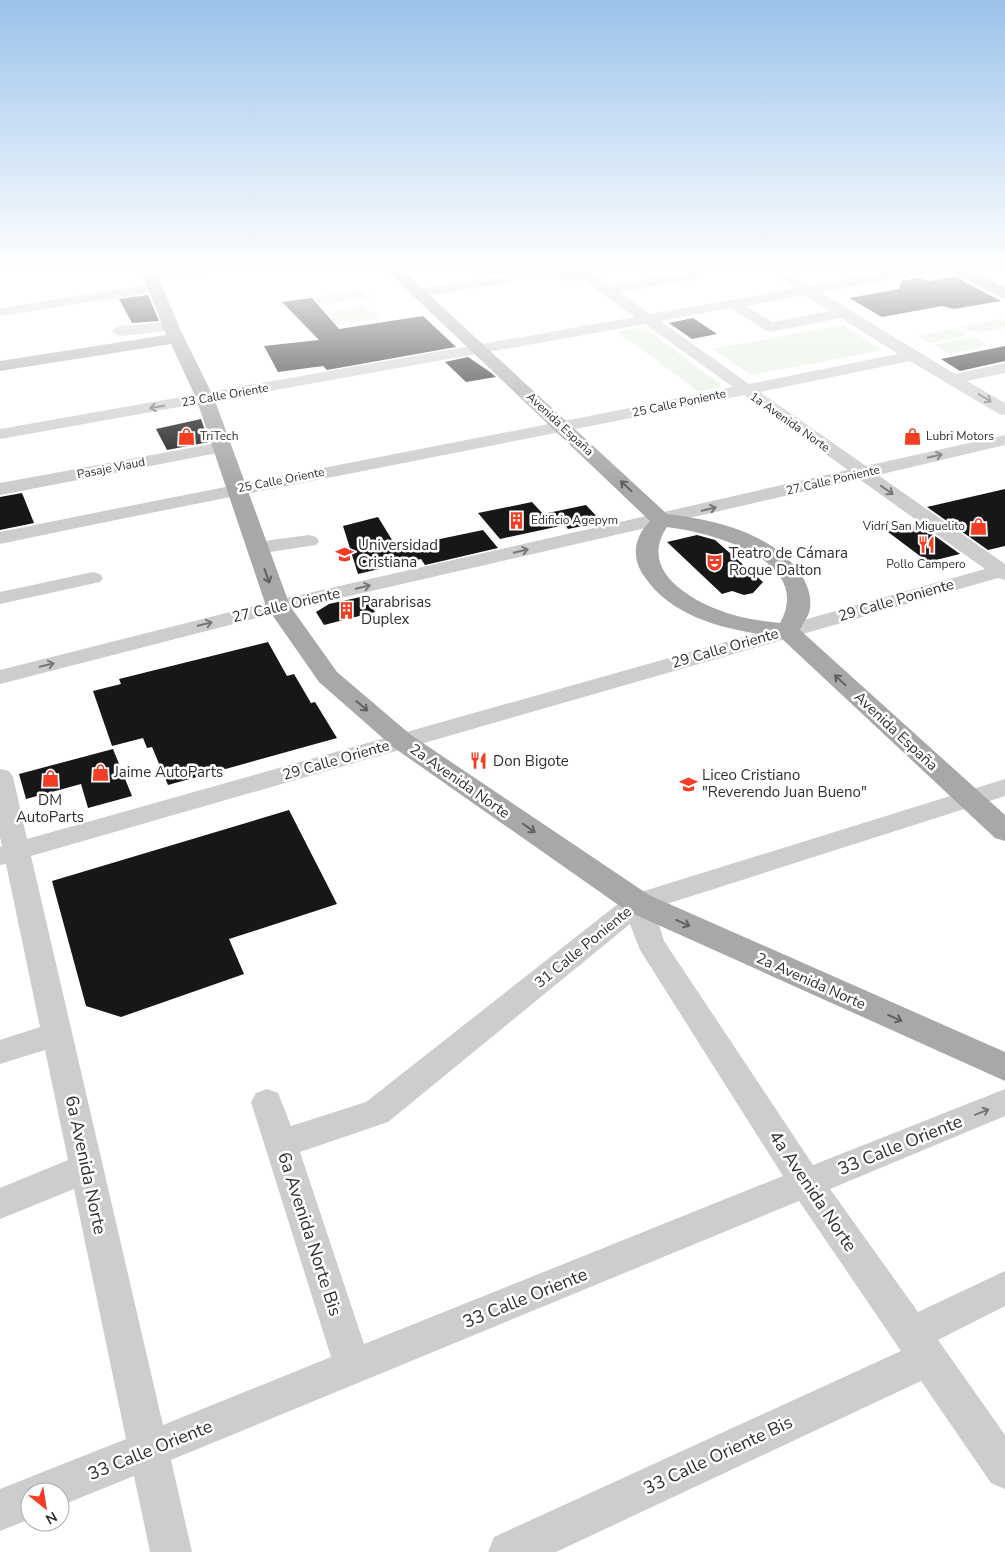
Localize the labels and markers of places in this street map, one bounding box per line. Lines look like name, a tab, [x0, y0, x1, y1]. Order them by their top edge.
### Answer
shop icon: TriTech	[176, 426, 196, 446]
shop icon: Lubri Motors	[902, 426, 922, 446]
place label: TriTech	[200, 428, 238, 444]
place label: Lubri Motors	[926, 428, 994, 444]
building icon: Edificio Agepym	[507, 510, 527, 530]
place label: Edificio Agepym	[531, 512, 618, 528]
shop icon: Vidrí San Miguelito	[969, 516, 989, 536]
place label: Vidrí San Miguelito	[862, 518, 965, 534]
place label: Universidad Cristiana	[358, 535, 438, 572]
restaurant icon: Pollo Campero	[916, 535, 936, 555]
place label: Teatro de Cámara Roque Dalton	[729, 543, 848, 580]
school or university icon: Universidad Cristiana	[334, 544, 354, 564]
theatre icon: Teatro de Cámara Roque Dalton	[705, 552, 725, 572]
place label: Pollo Campero	[886, 556, 966, 572]
place label: Parabrisas Duplex	[361, 592, 431, 629]
building icon: Parabrisas Duplex	[337, 601, 357, 621]
restaurant icon: Don Bigote	[469, 751, 489, 771]
place label: Don Bigote	[493, 751, 569, 771]
shop icon: Jaime AutoParts	[90, 762, 110, 782]
place label: Jaime AutoParts	[113, 762, 223, 782]
place label: Liceo Cristiano "Reverendo Juan Bueno"	[702, 765, 867, 802]
shop icon: DM AutoParts	[40, 769, 60, 789]
school or university icon: Liceo Cristiano "Reverendo Juan Bueno"	[678, 774, 698, 794]
place label: DM AutoParts	[16, 790, 84, 827]

